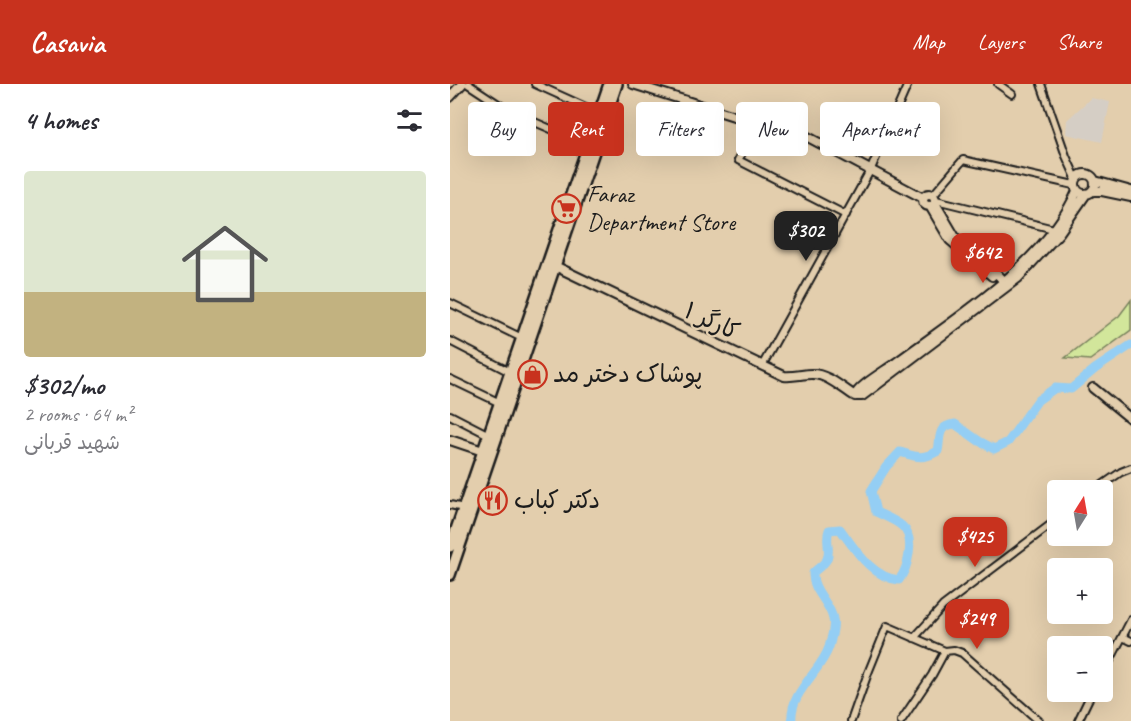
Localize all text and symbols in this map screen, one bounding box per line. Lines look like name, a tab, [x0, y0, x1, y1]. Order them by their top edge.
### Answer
text: Casavia	[30, 25, 104, 60]
text: Map	[912, 29, 945, 55]
text: Layers	[978, 29, 1024, 55]
text: Share	[1057, 29, 1101, 55]
chip: Buy	[468, 102, 536, 156]
chip: Rent	[548, 102, 624, 156]
chip: Filters	[636, 102, 724, 156]
chip: New	[736, 102, 808, 156]
chip: Apartment	[820, 102, 940, 156]
text: 4 homes	[24, 104, 97, 137]
icon: filters	[393, 104, 426, 137]
place label: Faraz Department Store	[587, 179, 737, 237]
supermarket icon: Faraz Department Store	[550, 192, 582, 224]
icon: home	[171, 210, 279, 318]
pin: $302	[770, 211, 842, 262]
text: $302	[788, 218, 824, 243]
pin: $642	[947, 233, 1019, 284]
text: $642	[965, 240, 1001, 265]
street label: کارگر ۱	[680, 295, 744, 347]
shop icon: پوشاک دختر مد	[516, 358, 548, 390]
place label: پوشاک دختر مد	[553, 359, 703, 389]
text: $302/mo	[24, 369, 104, 402]
text: 2 rooms · 64 m²	[24, 402, 132, 427]
text: شهید قربانی	[24, 430, 120, 455]
north arrow	[1047, 480, 1113, 546]
map controls	[1047, 480, 1113, 702]
restaurant icon: دکتر کباب	[477, 484, 509, 516]
place label: دکتر کباب	[514, 485, 600, 515]
pin: $425	[939, 517, 1011, 568]
text: $425	[957, 524, 993, 549]
button: +	[1047, 558, 1113, 624]
pin: $249	[941, 599, 1013, 650]
text: $249	[959, 606, 995, 631]
button: −	[1047, 636, 1113, 702]

